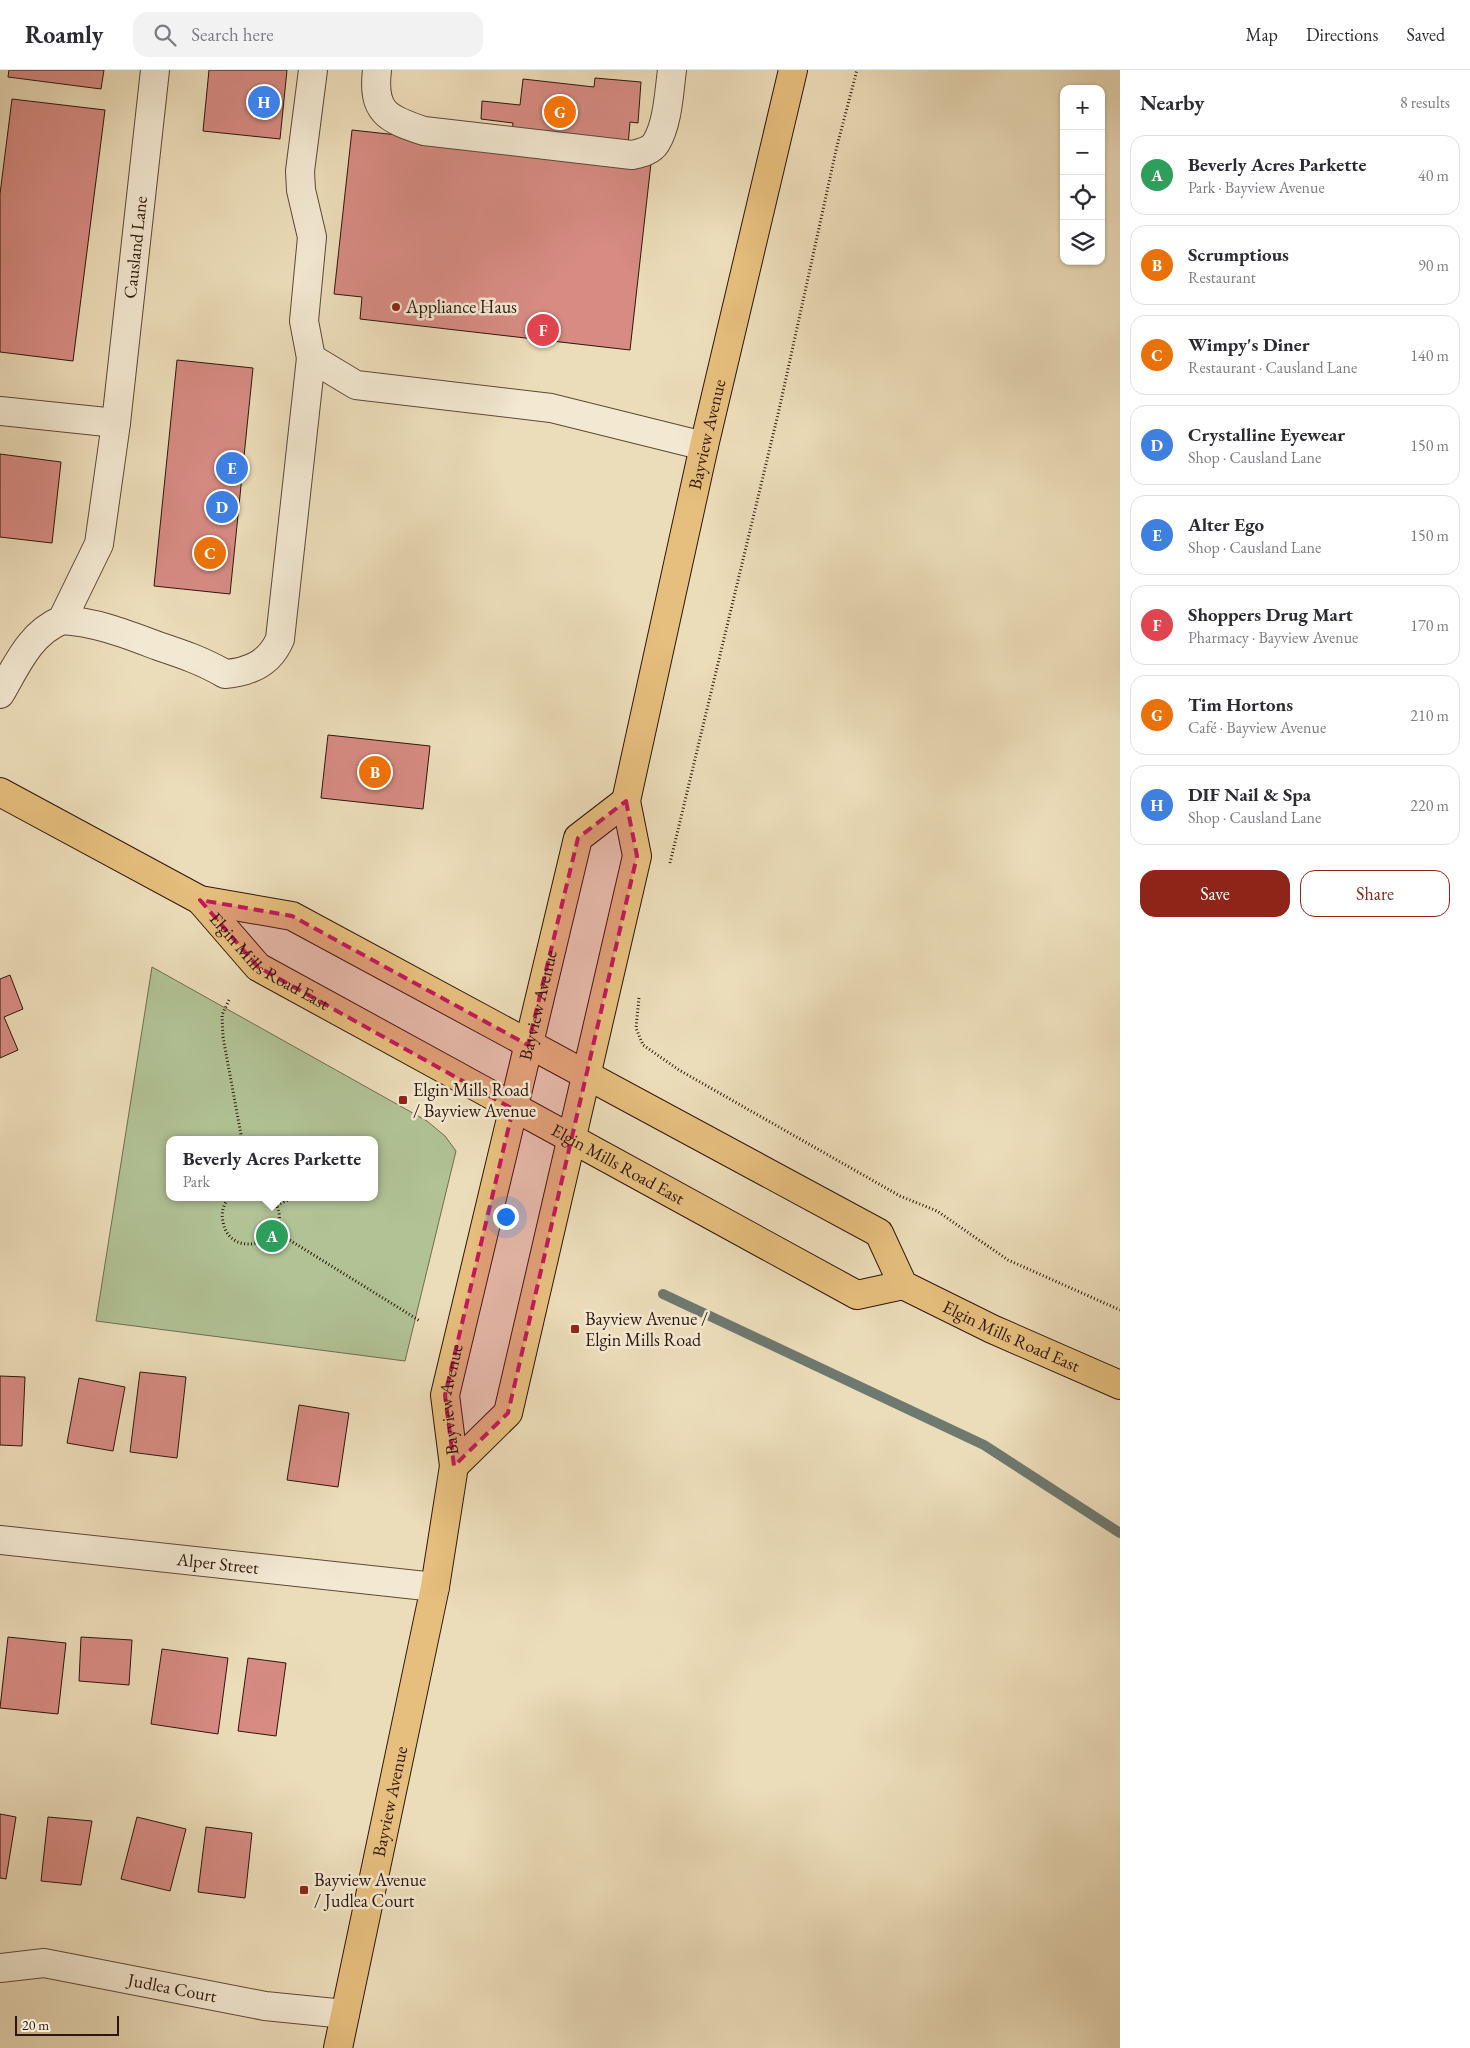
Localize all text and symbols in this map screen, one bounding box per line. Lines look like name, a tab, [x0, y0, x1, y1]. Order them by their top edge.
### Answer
search box	[133, 12, 483, 57]
text: Roamly	[25, 19, 103, 50]
icon: search	[151, 21, 179, 49]
text: Search here	[191, 22, 274, 47]
text: Map	[1246, 23, 1278, 46]
text: Directions	[1306, 23, 1378, 46]
text: Saved	[1406, 23, 1445, 46]
pin: H	[248, 83, 280, 121]
map controls	[1060, 85, 1105, 265]
button: +	[1060, 85, 1105, 130]
text: Nearby	[1140, 89, 1204, 116]
text: 8 results	[1400, 92, 1450, 113]
pin: G	[544, 93, 576, 131]
button: −	[1060, 130, 1105, 175]
text: Beverly Acres Parkette	[1188, 152, 1366, 177]
text: A	[1151, 165, 1163, 186]
text: 40 m	[1418, 165, 1449, 186]
button: locate	[1060, 175, 1105, 220]
text: Park · Bayview Avenue	[1188, 177, 1325, 198]
street label: Causland Lane	[118, 195, 152, 300]
button: layers	[1060, 220, 1105, 265]
text: Scrumptious	[1188, 242, 1289, 267]
text: B	[1152, 255, 1162, 276]
text: 90 m	[1418, 255, 1449, 276]
text: Restaurant	[1188, 267, 1256, 288]
place label: Appliance Haus	[405, 295, 517, 318]
marker: Appliance Haus	[390, 301, 402, 313]
pin: F	[527, 311, 559, 349]
text: Wimpy's Diner	[1188, 332, 1310, 357]
text: C	[1151, 345, 1163, 366]
text: 140 m	[1410, 345, 1449, 366]
text: Restaurant · Causland Lane	[1188, 357, 1357, 378]
street label: Bayview Avenue	[683, 377, 730, 492]
text: Crystalline Eyewear	[1188, 422, 1345, 447]
text: D	[1151, 435, 1163, 456]
text: 150 m	[1410, 435, 1449, 456]
text: Shop · Causland Lane	[1188, 447, 1321, 468]
pin: E	[216, 449, 248, 487]
pin: D	[206, 488, 238, 526]
text: Alter Ego	[1188, 512, 1264, 537]
text: E	[1152, 525, 1162, 546]
text: 150 m	[1410, 525, 1449, 546]
pin: C	[194, 534, 226, 572]
text: Shop · Causland Lane	[1188, 537, 1321, 558]
text: Shoppers Drug Mart	[1188, 602, 1353, 627]
text: F	[1153, 615, 1161, 636]
text: 170 m	[1410, 615, 1449, 636]
text: Pharmacy · Bayview Avenue	[1188, 627, 1358, 648]
text: Tim Hortons	[1188, 692, 1293, 717]
text: G	[1151, 705, 1163, 726]
text: 210 m	[1410, 705, 1449, 726]
text: Café · Bayview Avenue	[1188, 717, 1326, 738]
pin: B	[359, 753, 391, 791]
text: DIF Nail & Spa	[1188, 782, 1311, 807]
text: H	[1151, 795, 1163, 816]
text: 220 m	[1410, 795, 1449, 816]
text: Shop · Causland Lane	[1188, 807, 1321, 828]
button: Save	[1140, 870, 1290, 917]
button: Share	[1300, 870, 1450, 917]
street label: Elgin Mills Road East	[205, 907, 334, 1015]
street label: Bayview Avenue	[513, 948, 562, 1062]
place label: Elgin Mills Road / Bayview Avenue	[413, 1078, 536, 1122]
marker: Elgin Mills Road / Bayview Avenue	[397, 1094, 409, 1106]
street label: Elgin Mills Road East	[548, 1118, 689, 1210]
popup	[166, 1136, 378, 1201]
text: Beverly Acres Parkette	[183, 1146, 361, 1171]
text: Park	[183, 1171, 210, 1192]
your location	[493, 1204, 519, 1230]
pin: A	[256, 1217, 288, 1255]
street label: Elgin Mills Road East	[939, 1295, 1084, 1377]
place label: Bayview Avenue / Elgin Mills Road	[585, 1307, 708, 1351]
marker: Bayview Avenue / Elgin Mills Road	[569, 1323, 581, 1335]
street label: Bayview Avenue	[433, 1342, 468, 1456]
street label: Alper Street	[175, 1547, 260, 1579]
street label: Bayview Avenue	[367, 1744, 412, 1859]
place label: Bayview Avenue / Judlea Court	[314, 1868, 426, 1912]
marker: Bayview Avenue / Judlea Court	[298, 1884, 310, 1896]
street label: Judlea Court	[124, 1967, 219, 2007]
scale bar	[15, 2013, 119, 2036]
text: 20 m	[22, 2016, 49, 2034]

